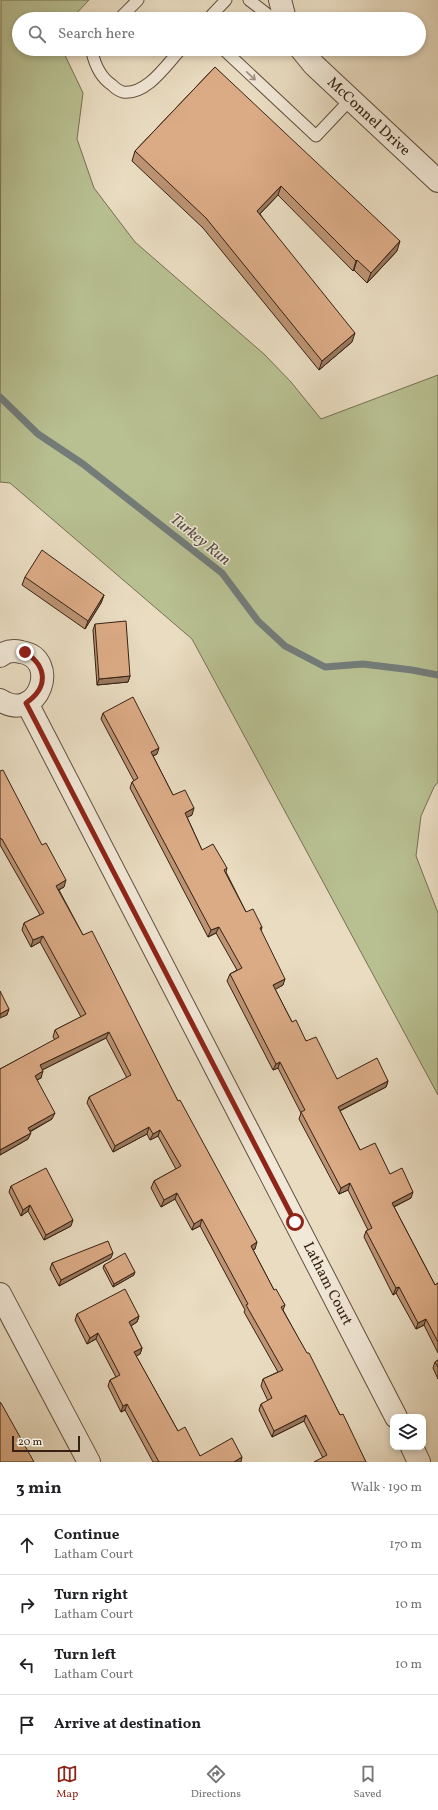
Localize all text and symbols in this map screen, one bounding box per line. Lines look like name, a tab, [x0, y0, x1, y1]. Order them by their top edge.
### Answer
search box	[12, 12, 426, 56]
icon: search	[26, 23, 48, 45]
text: Search here	[58, 24, 135, 45]
one-way arrow	[246, 71, 256, 80]
street label: McConnel Drive	[322, 73, 414, 161]
water label: Turkey Run	[165, 509, 235, 571]
route end	[16, 643, 34, 661]
route start	[286, 1213, 304, 1231]
street label: Latham Court	[297, 1239, 357, 1329]
map controls	[390, 1414, 426, 1450]
button: layers	[390, 1414, 426, 1450]
scale bar	[12, 1434, 80, 1453]
text: 20 m	[18, 1435, 42, 1450]
text: 3 min	[16, 1477, 62, 1500]
text: Walk · 190 m	[351, 1479, 422, 1497]
text: Continue	[54, 1525, 119, 1546]
icon: ahead	[16, 1534, 38, 1556]
text: 170 m	[389, 1536, 422, 1554]
text: Latham Court	[54, 1546, 133, 1564]
text: Turn right	[54, 1585, 128, 1606]
icon: right	[16, 1594, 38, 1616]
text: 10 m	[395, 1596, 422, 1614]
text: Latham Court	[54, 1606, 133, 1624]
text: Turn left	[54, 1645, 116, 1666]
icon: left	[16, 1654, 38, 1676]
text: 10 m	[395, 1656, 422, 1674]
text: Latham Court	[54, 1666, 133, 1684]
icon: arrive	[16, 1714, 38, 1736]
text: Arrive at destination	[54, 1714, 201, 1735]
tab: Map	[56, 1763, 78, 1802]
tab: Directions	[191, 1763, 241, 1802]
tab: Saved	[353, 1763, 382, 1802]

